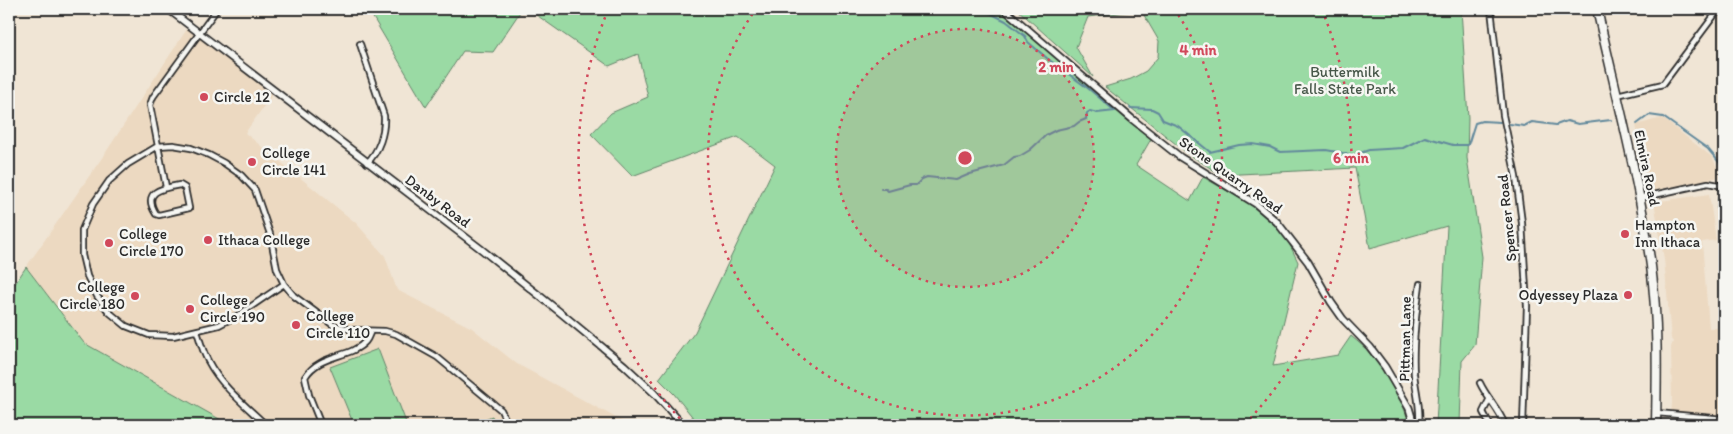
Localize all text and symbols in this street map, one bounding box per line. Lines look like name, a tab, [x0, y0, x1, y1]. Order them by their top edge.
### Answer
text: 4 min	[1180, 41, 1217, 59]
text: 2 min	[1038, 58, 1075, 76]
park label: Buttermilk Falls State Park	[1294, 63, 1396, 98]
place label: Circle 12	[214, 88, 270, 106]
marker: Circle 12	[198, 91, 210, 103]
street label: Elmira Road	[1630, 128, 1664, 209]
street label: Stone Quarry Road	[1176, 133, 1286, 217]
place label: College Circle 141	[262, 144, 326, 179]
centre of rings	[956, 149, 974, 167]
text: 6 min	[1333, 149, 1370, 167]
marker: College Circle 141	[246, 156, 258, 168]
street label: Danby Road	[402, 170, 475, 232]
street label: Spencer Road	[1493, 174, 1521, 262]
place label: Hampton Inn Ithaca	[1635, 216, 1701, 251]
place label: College Circle 170	[119, 225, 184, 260]
marker: Hampton Inn Ithaca	[1619, 228, 1631, 240]
place label: Ithaca College	[218, 231, 310, 249]
marker: Ithaca College	[202, 234, 214, 246]
marker: College Circle 170	[103, 237, 115, 249]
place label: College Circle 180	[60, 278, 125, 313]
place label: Odyessey Plaza	[1518, 286, 1618, 304]
marker: Odyessey Plaza	[1622, 289, 1634, 301]
marker: College Circle 180	[129, 290, 141, 302]
place label: College Circle 190	[200, 291, 265, 326]
street label: Pittman Lane	[1395, 296, 1415, 382]
marker: College Circle 190	[184, 303, 196, 315]
place label: College Circle 110	[306, 307, 370, 342]
marker: College Circle 110	[290, 319, 302, 331]

